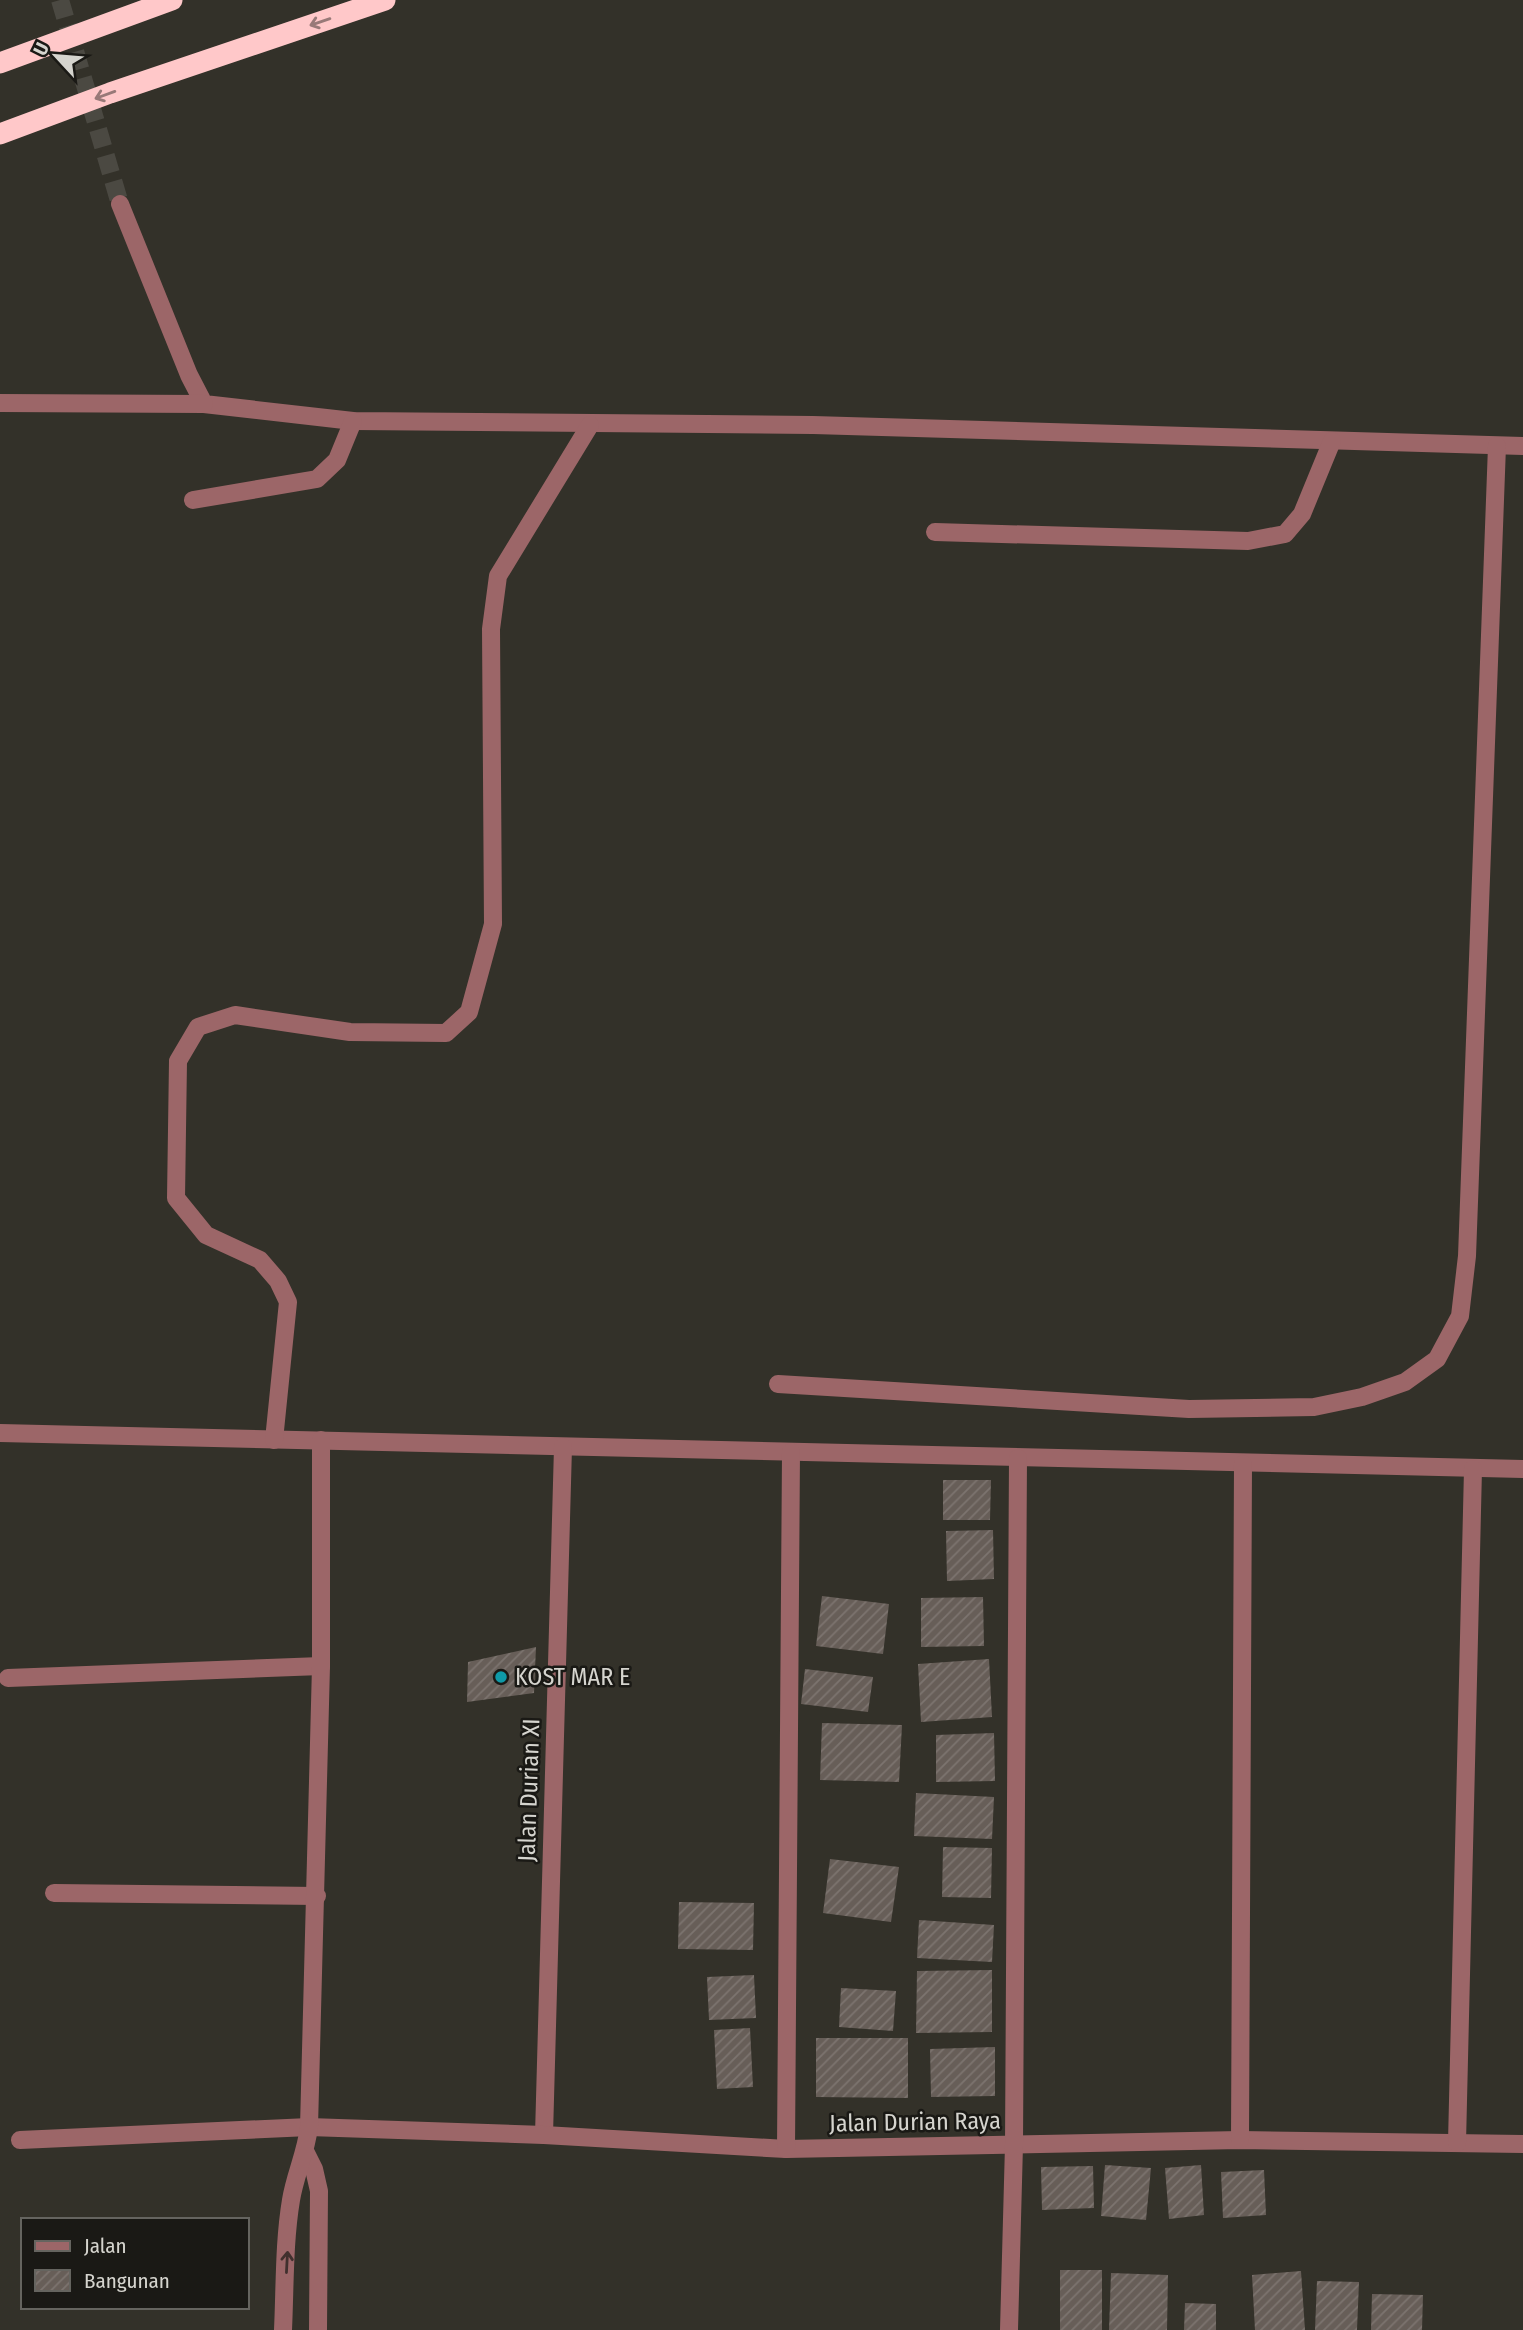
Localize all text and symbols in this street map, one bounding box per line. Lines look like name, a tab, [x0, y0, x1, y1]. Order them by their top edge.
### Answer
one-way arrow	[309, 16, 331, 29]
north arrow	[21, 21, 91, 91]
text: U	[28, 39, 54, 59]
one-way arrow	[94, 90, 116, 102]
place label: KOST MAR E	[515, 1663, 630, 1691]
marker: KOST MAR E	[493, 1669, 509, 1685]
street label: Jalan Durian XI	[513, 1718, 545, 1862]
street label: Jalan Durian Raya	[829, 2107, 1001, 2137]
legend	[21, 2218, 248, 2309]
text: Jalan	[84, 2233, 127, 2259]
one-way arrow	[280, 2251, 293, 2274]
text: Bangunan	[84, 2268, 170, 2294]

